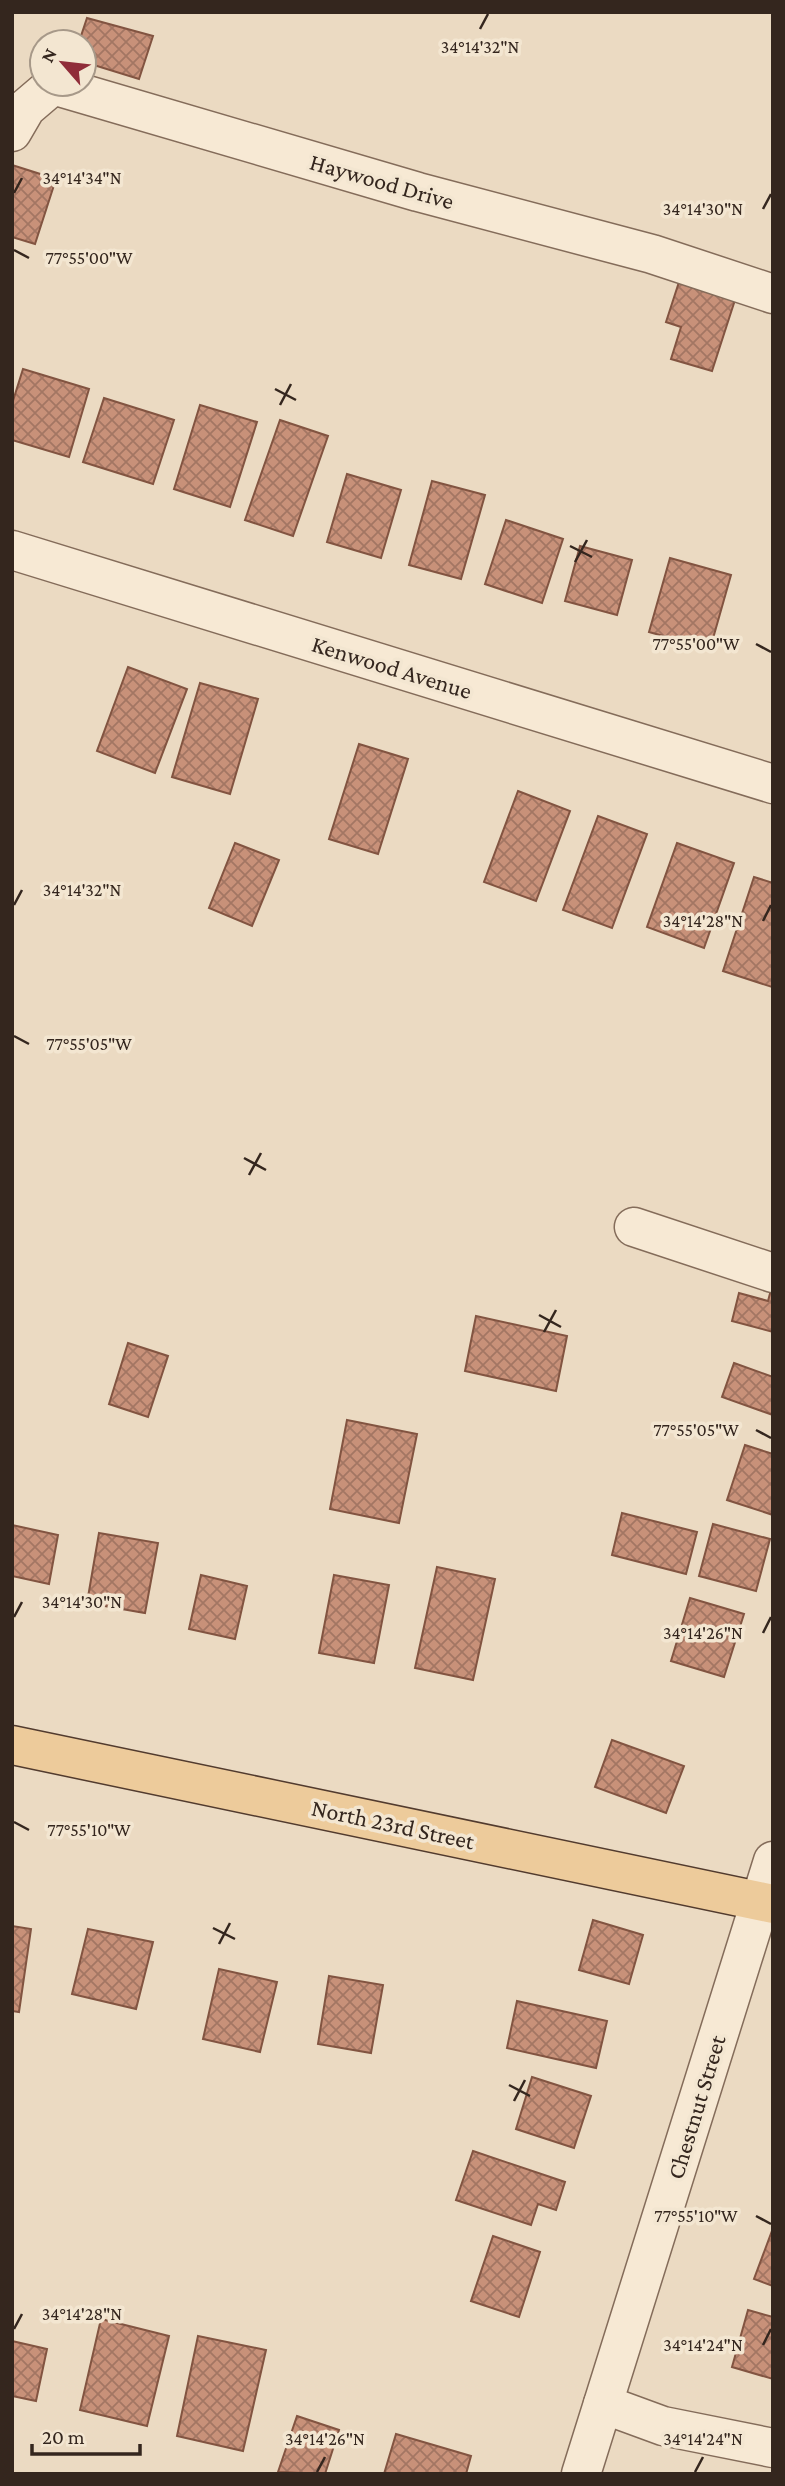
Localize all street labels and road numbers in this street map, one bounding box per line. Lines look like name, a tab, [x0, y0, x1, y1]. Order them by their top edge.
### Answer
street label: Haywood Drive	[307, 148, 457, 214]
street label: Kenwood Avenue	[309, 630, 475, 704]
street label: North 23rd Street	[309, 1794, 478, 1855]
street label: Chestnut Street	[661, 2031, 731, 2182]

